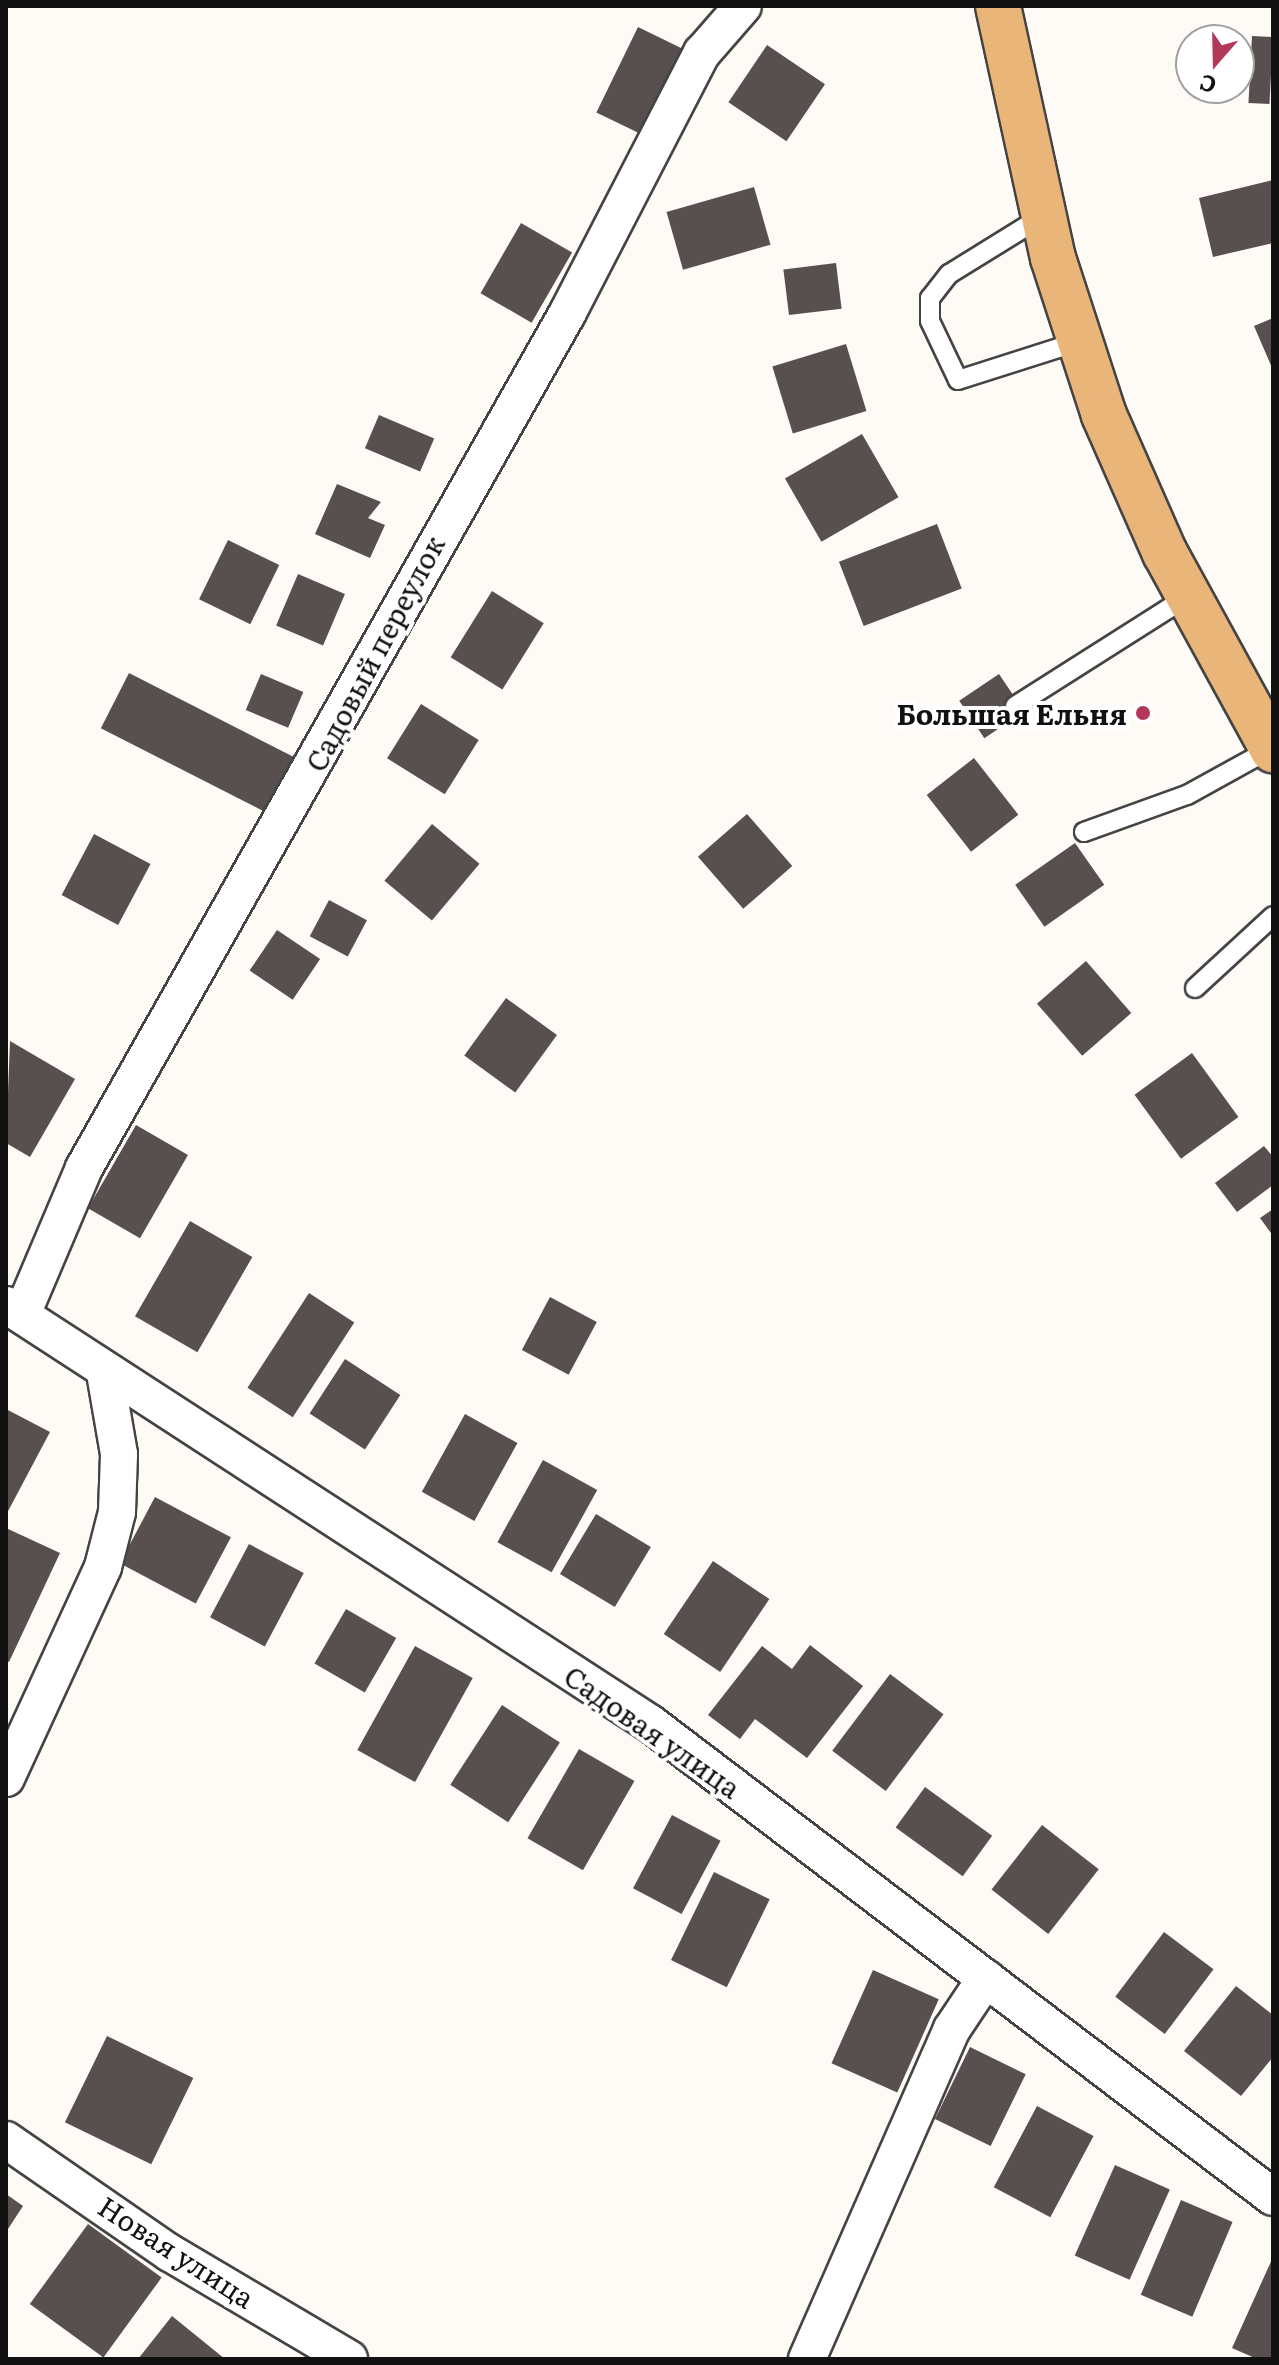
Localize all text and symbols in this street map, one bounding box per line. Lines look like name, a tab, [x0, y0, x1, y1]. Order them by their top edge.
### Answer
north arrow	[1175, 24, 1255, 104]
text: С	[1194, 67, 1220, 103]
street label: Садовый переулок	[298, 529, 450, 777]
place label: Большая Ельня	[896, 696, 1127, 730]
marker: Большая Ельня	[1134, 704, 1152, 722]
street label: Садовая улица	[559, 1658, 747, 1804]
street label: Новая улица	[93, 2188, 261, 2314]

